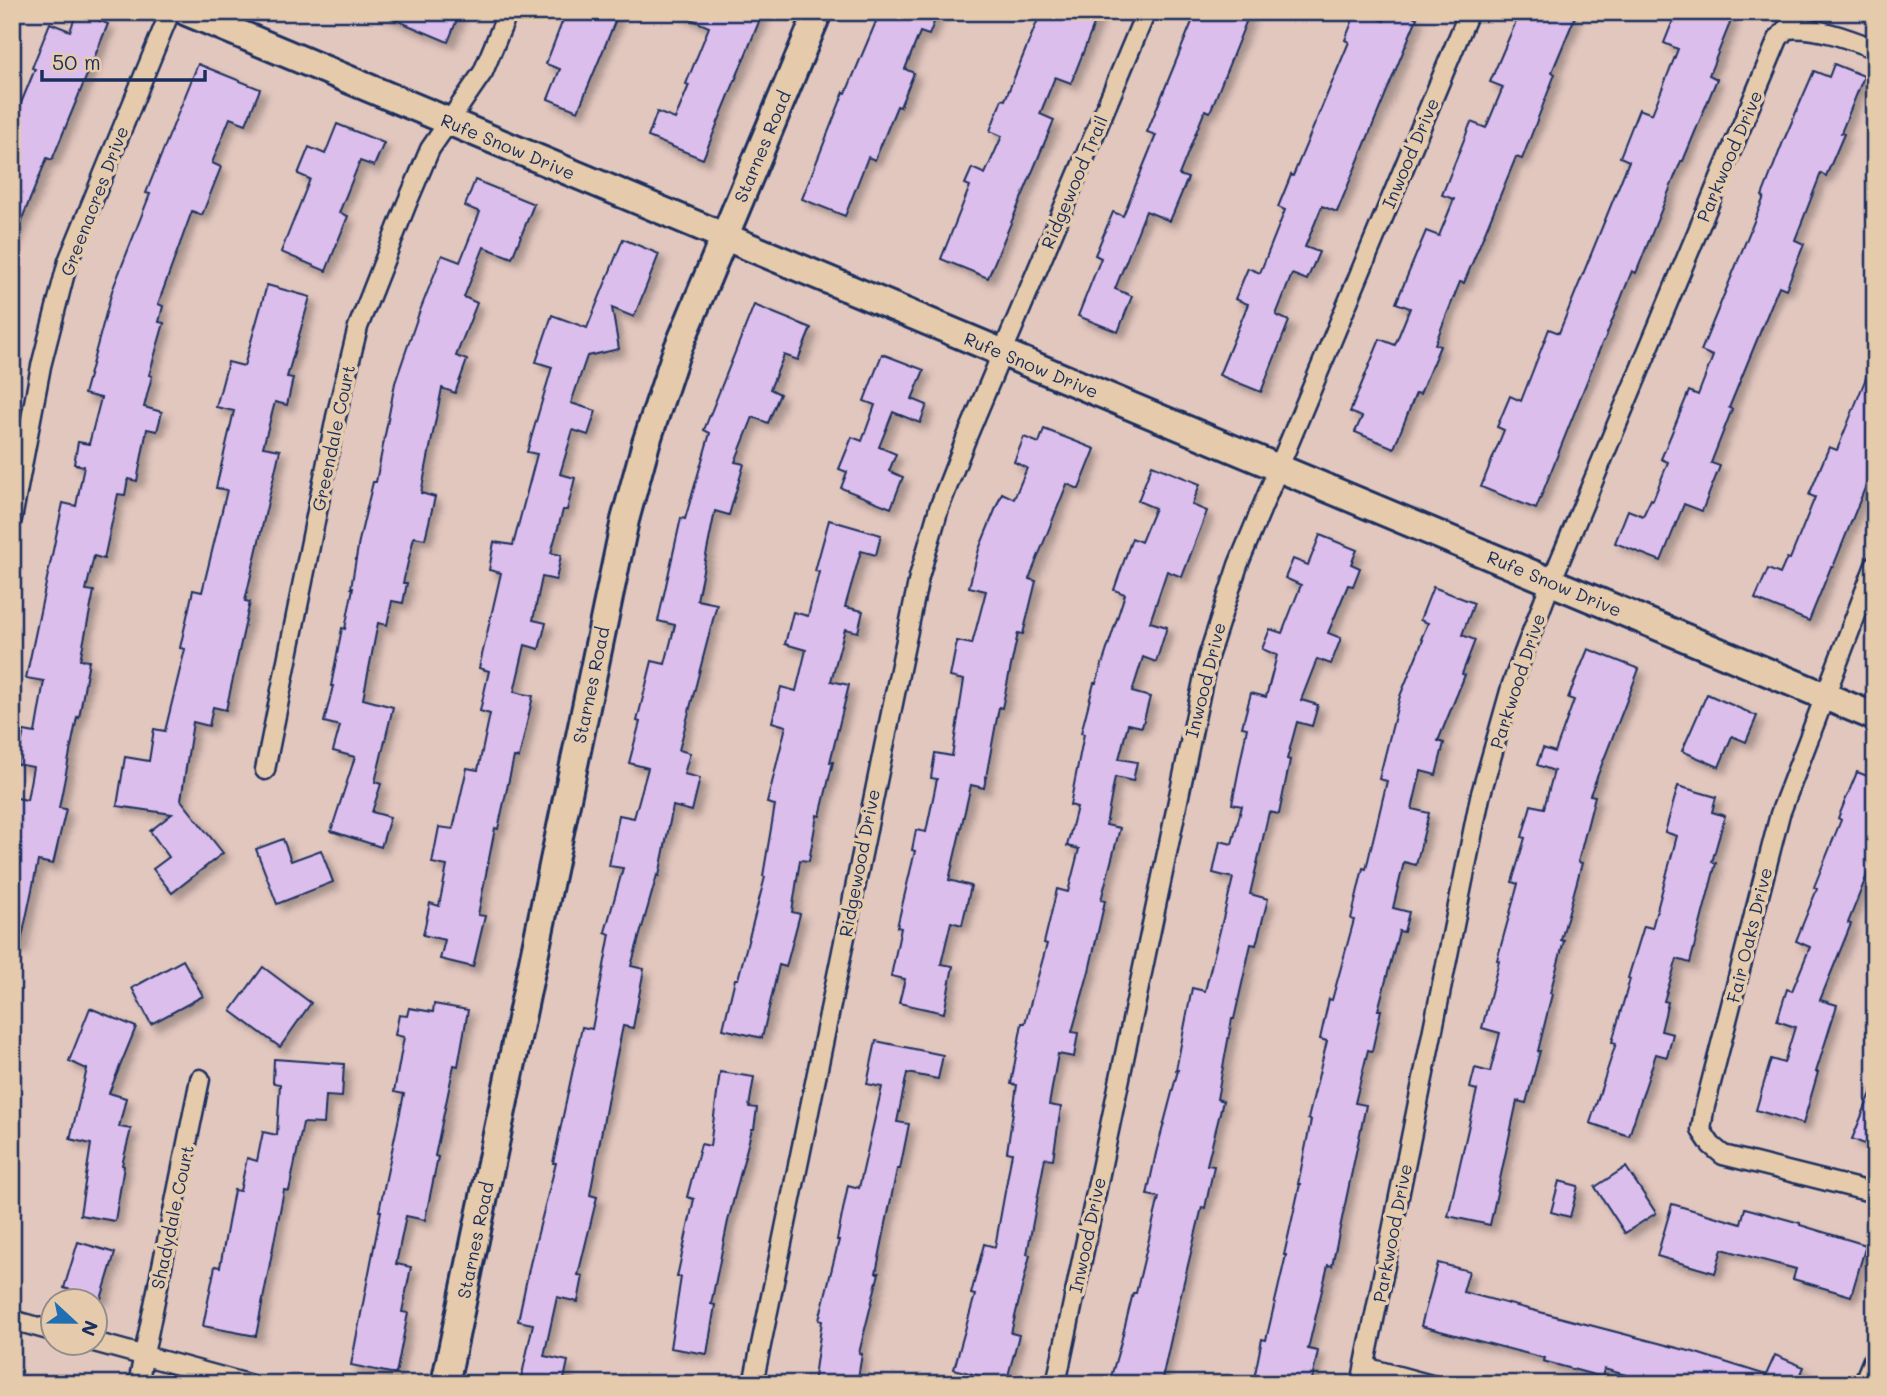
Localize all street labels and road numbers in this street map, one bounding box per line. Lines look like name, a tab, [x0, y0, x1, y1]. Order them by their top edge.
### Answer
street label: Parkwood Drive	[1690, 86, 1768, 226]
street label: Starnes Road	[728, 87, 796, 206]
street label: Inwood Drive	[1376, 94, 1444, 212]
street label: Rufe Snow Drive	[437, 107, 579, 185]
street label: Ridgewood Trail	[1035, 112, 1113, 252]
street label: Greenacres Drive	[54, 123, 134, 279]
street label: Rufe Snow Drive	[960, 326, 1102, 403]
street label: Greendale Court	[306, 363, 360, 513]
street label: Rufe Snow Drive	[1484, 544, 1625, 622]
street label: Parkwood Drive	[1484, 610, 1550, 752]
street label: Inwood Drive	[1179, 620, 1231, 740]
street label: Starnes Road	[567, 624, 614, 746]
street label: Ridgewood Drive	[833, 787, 885, 939]
street label: Fair Oaks Drive	[1721, 865, 1777, 1005]
street label: Shadydale Court	[145, 1143, 199, 1291]
street label: Parkwood Drive	[1367, 1162, 1417, 1304]
street label: Inwood Drive	[1063, 1175, 1111, 1295]
street label: Starnes Road	[451, 1179, 499, 1301]

